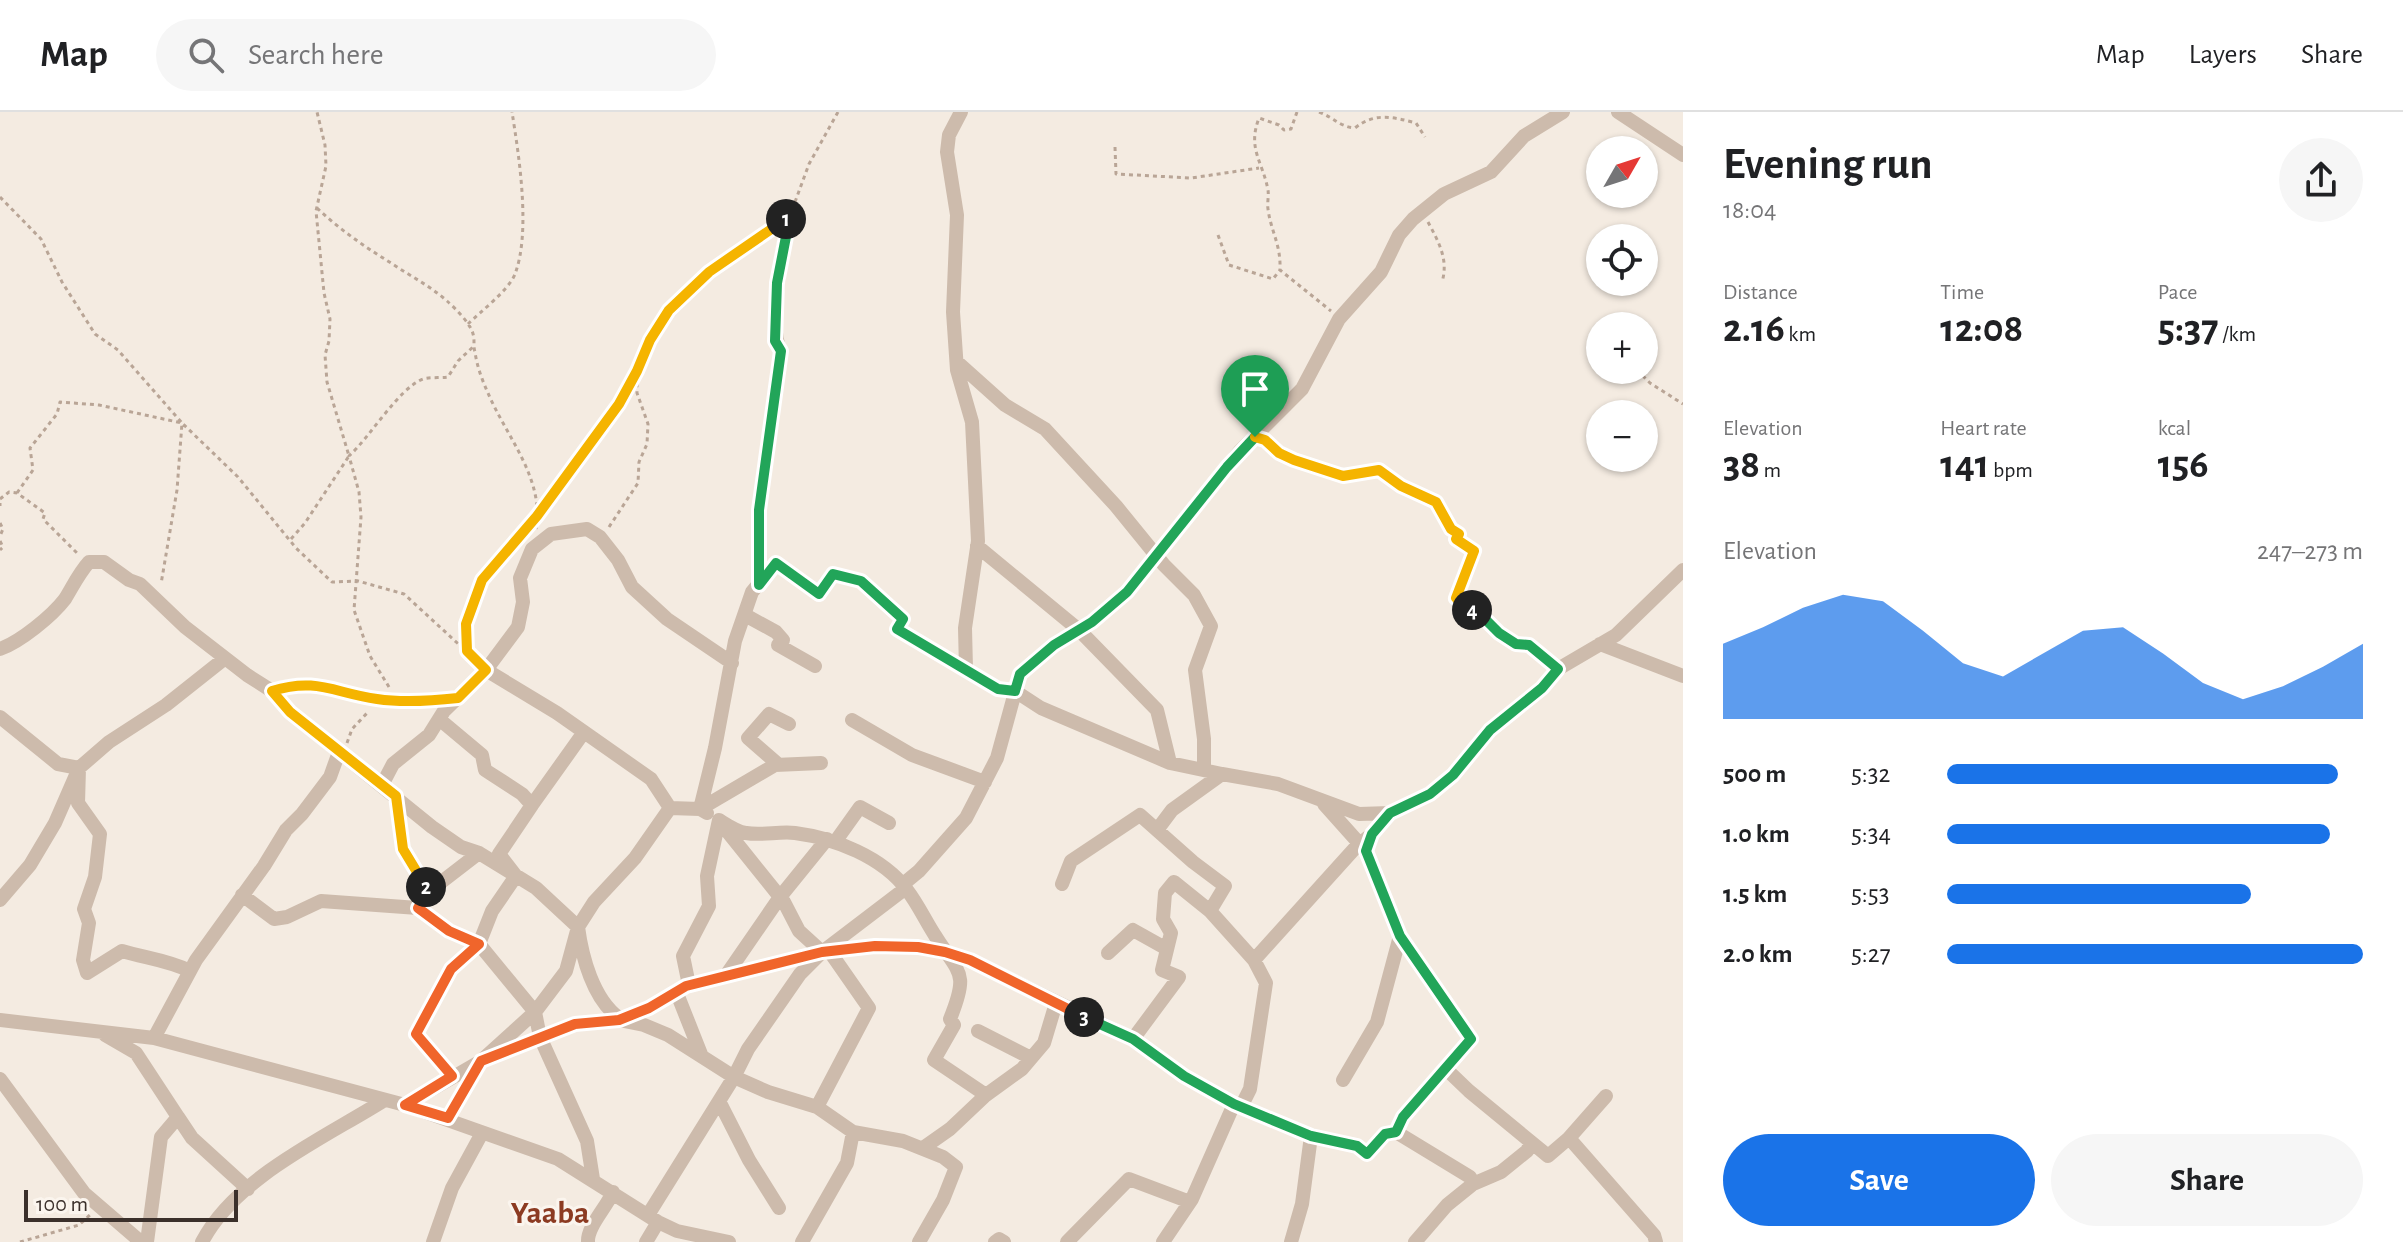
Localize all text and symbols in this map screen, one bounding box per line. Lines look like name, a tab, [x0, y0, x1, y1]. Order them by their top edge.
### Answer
search box	[156, 19, 716, 91]
icon: search	[184, 33, 228, 77]
text: Map	[40, 36, 108, 74]
text: Search here	[248, 40, 384, 70]
text: Map	[2096, 41, 2145, 69]
text: Layers	[2189, 41, 2257, 69]
text: Share	[2301, 41, 2363, 69]
north arrow	[1586, 136, 1658, 208]
map controls	[1586, 136, 1658, 472]
button: share	[2279, 138, 2363, 222]
text: Evening run	[1723, 143, 1932, 187]
text: 18:04	[1723, 197, 1776, 223]
pin: 1	[766, 199, 806, 239]
text: 1	[782, 208, 790, 230]
button: locate	[1586, 224, 1658, 296]
text: Distance	[1723, 281, 1798, 303]
text: Time	[1940, 281, 1984, 303]
text: Pace	[2158, 281, 2197, 303]
text: 2.16	[1723, 309, 1785, 349]
text: 12:08	[1940, 309, 2023, 349]
text: 5:37	[2158, 309, 2219, 349]
button: +	[1586, 312, 1658, 384]
text: km	[1785, 323, 1816, 345]
text: /km	[2219, 323, 2256, 345]
pin	[1221, 355, 1289, 437]
icon: arrive	[1233, 367, 1277, 411]
button: −	[1586, 400, 1658, 472]
text: Elevation	[1723, 417, 1803, 439]
text: Heart rate	[1940, 417, 2027, 439]
text: kcal	[2158, 417, 2191, 439]
text: 38	[1723, 445, 1760, 485]
text: 141	[1940, 445, 1989, 485]
text: 156	[2158, 445, 2209, 485]
text: m	[1760, 459, 1781, 481]
text: bpm	[1989, 459, 2033, 481]
text: Elevation	[1723, 538, 1817, 564]
text: 247–273 m	[2257, 538, 2363, 564]
pin: 4	[1452, 590, 1492, 630]
text: 4	[1466, 599, 1478, 621]
text: 500 m	[1723, 761, 1786, 787]
text: 5:32	[1851, 761, 1890, 787]
text: 1.0 km	[1723, 821, 1790, 847]
text: 5:34	[1851, 821, 1891, 847]
pin: 2	[406, 867, 446, 907]
text: 2	[421, 876, 431, 898]
text: 1.5 km	[1723, 881, 1787, 907]
text: 5:53	[1851, 881, 1889, 907]
text: 2.0 km	[1723, 941, 1793, 967]
text: 5:27	[1851, 941, 1891, 967]
pin: 3	[1064, 997, 1104, 1037]
text: 3	[1079, 1006, 1089, 1028]
button: Save	[1723, 1134, 2035, 1226]
button: Share	[2051, 1134, 2363, 1226]
scale bar	[24, 1186, 238, 1222]
text: 100 m	[36, 1193, 88, 1215]
district label: Yaaba	[511, 1197, 589, 1229]

